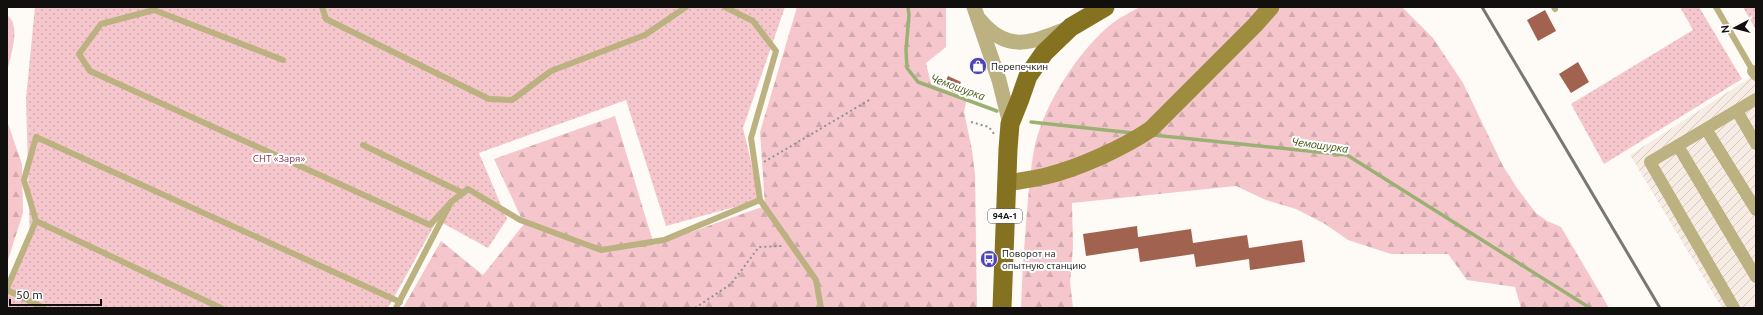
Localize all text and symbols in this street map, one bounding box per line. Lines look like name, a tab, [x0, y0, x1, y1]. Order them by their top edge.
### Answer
north arrow	[1715, 8, 1755, 48]
text: N	[1719, 24, 1732, 34]
shop icon: Перепечкин	[968, 56, 988, 76]
place label: Перепечкин	[991, 61, 1048, 72]
water label: Чемошурка	[929, 72, 987, 102]
water label: Чемошурка	[1291, 135, 1349, 155]
park label: СНТ «Заря»	[253, 153, 305, 164]
road number: 94А-1	[988, 209, 1022, 223]
place label: Поворот на опытную станцию	[1002, 248, 1086, 271]
bus stop icon: Поворот на опытную станцию	[979, 249, 999, 269]
scale bar	[10, 281, 101, 307]
text: 50 m	[16, 288, 43, 301]

